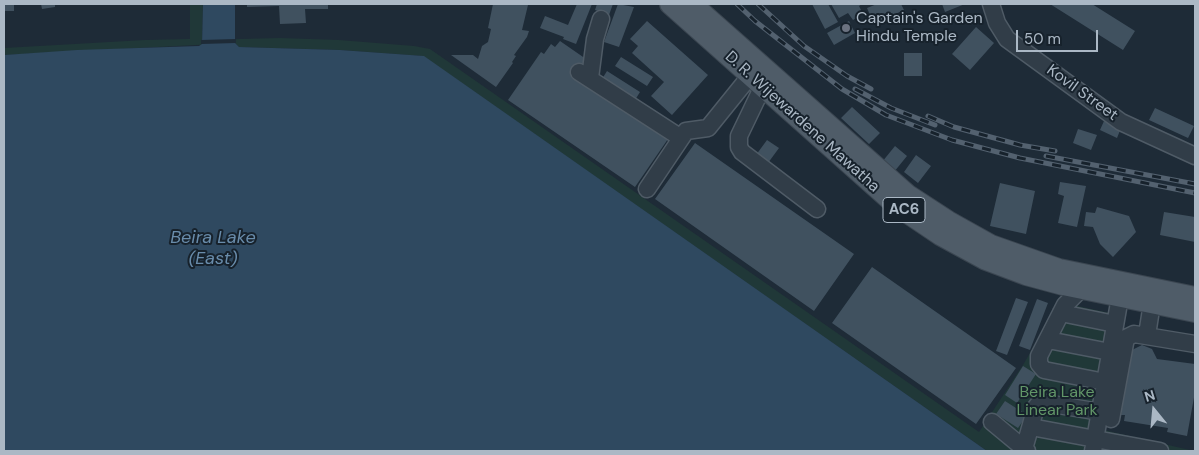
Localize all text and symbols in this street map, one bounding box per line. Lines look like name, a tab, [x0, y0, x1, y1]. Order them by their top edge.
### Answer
place label: Captain's Garden Hindu Temple	[856, 9, 983, 47]
scale bar	[1019, 20, 1102, 52]
marker: Captain's Garden Hindu Temple	[840, 22, 852, 34]
text: 50 m	[1024, 29, 1061, 49]
street label: D. R. Wijewardene Mawatha	[721, 48, 883, 196]
street label: Kovil Street	[1043, 61, 1121, 125]
road number: AC6	[883, 198, 925, 222]
water label: Beira Lake (East)	[170, 227, 256, 270]
park label: Beira Lake Linear Park	[1016, 383, 1098, 421]
north arrow	[1129, 385, 1179, 435]
text: N	[1142, 386, 1157, 406]

